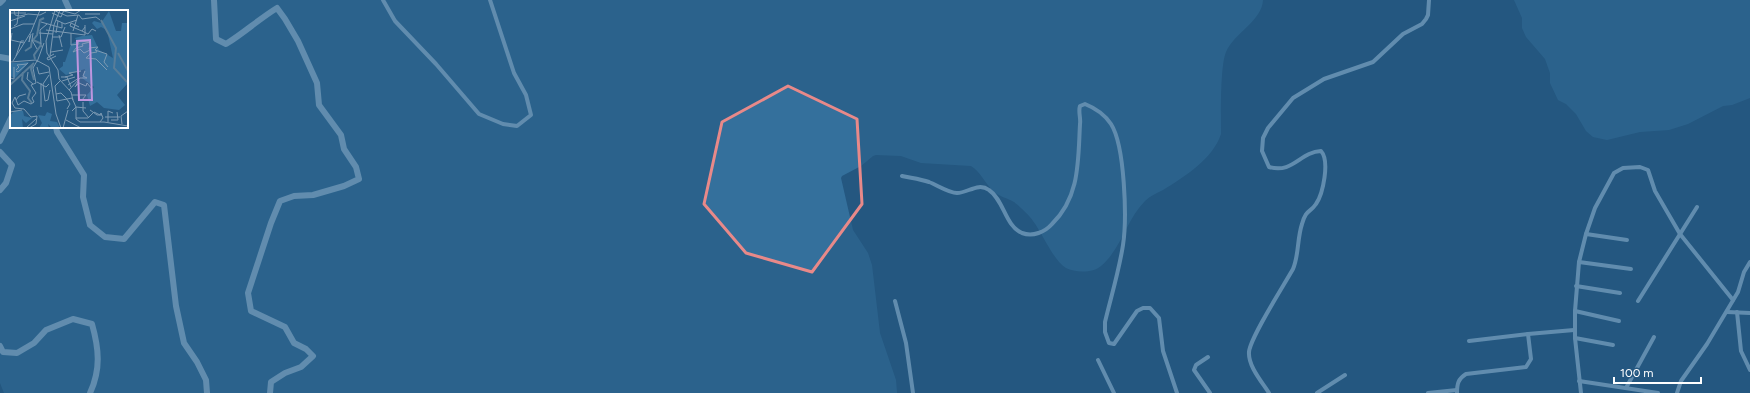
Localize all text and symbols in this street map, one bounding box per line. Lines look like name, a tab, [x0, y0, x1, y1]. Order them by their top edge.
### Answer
inset map	[10, 10, 128, 128]
scale bar	[1614, 359, 1701, 385]
text: 100 m	[1620, 366, 1654, 380]

